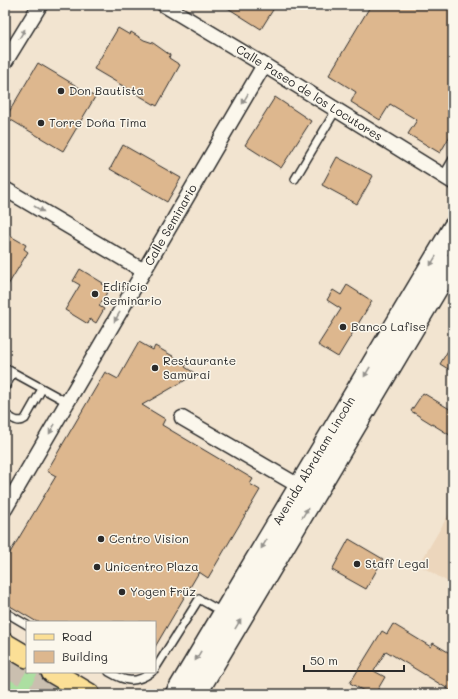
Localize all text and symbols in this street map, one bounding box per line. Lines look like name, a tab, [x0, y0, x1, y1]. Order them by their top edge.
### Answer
one-way arrow	[19, 28, 26, 40]
street label: Calle Paseo de los Locutores	[233, 40, 386, 144]
place label: Don Bautista	[69, 82, 144, 98]
marker: Don Bautista	[56, 86, 66, 96]
one-way arrow	[241, 93, 248, 105]
place label: Torre Doña Tima	[49, 114, 147, 130]
marker: Torre Doña Tima	[36, 118, 46, 128]
street label: Calle Seminario	[140, 181, 200, 268]
one-way arrow	[33, 206, 45, 213]
one-way arrow	[429, 256, 437, 266]
place label: Edificio Seminario	[103, 278, 161, 308]
marker: Edificio Seminario	[90, 289, 100, 299]
one-way arrow	[114, 311, 121, 323]
place label: Banco Lafise	[351, 318, 426, 334]
marker: Banco Lafise	[338, 322, 348, 332]
place label: Restaurante Samurai	[163, 352, 236, 382]
marker: Restaurante Samurai	[150, 363, 160, 373]
one-way arrow	[363, 366, 370, 378]
street label: Avenida Abraham Lincoln	[268, 393, 358, 528]
one-way arrow	[48, 423, 55, 435]
one-way arrow	[301, 507, 308, 519]
place label: Centro Vision	[109, 530, 189, 546]
marker: Centro Vision	[96, 534, 106, 544]
one-way arrow	[261, 538, 268, 550]
place label: Staff Legal	[365, 555, 429, 571]
place label: Unicentro Plaza	[105, 558, 199, 574]
marker: Staff Legal	[352, 559, 362, 569]
marker: Unicentro Plaza	[92, 562, 102, 572]
place label: Yogen Früz	[130, 583, 196, 599]
marker: Yogen Früz	[117, 587, 127, 597]
one-way arrow	[235, 618, 242, 630]
legend	[26, 621, 156, 673]
text: Road	[62, 628, 92, 644]
scale bar	[304, 647, 404, 673]
text: Building	[62, 648, 108, 664]
one-way arrow	[194, 651, 202, 661]
text: 50 m	[310, 652, 338, 668]

